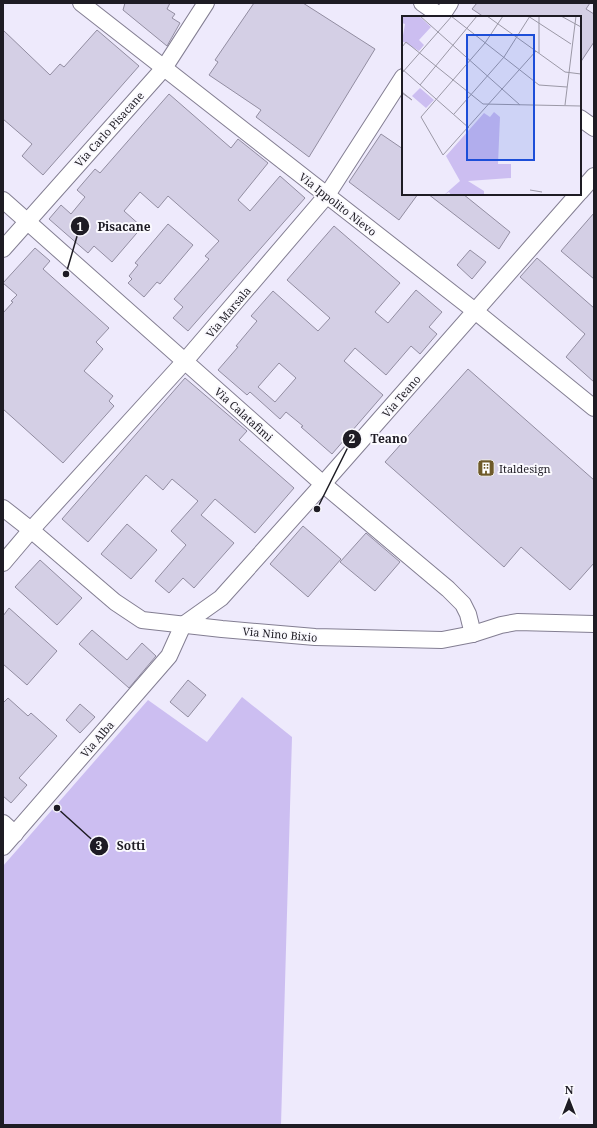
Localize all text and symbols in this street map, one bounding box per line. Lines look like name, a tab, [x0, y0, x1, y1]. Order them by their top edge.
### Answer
inset map	[402, 16, 581, 195]
street label: Via Carlo Pisacane	[71, 88, 147, 170]
street label: Via Ippolito Nievo	[296, 169, 380, 239]
callout: Pisacane	[70, 214, 159, 238]
text: 1	[77, 218, 84, 235]
text: Pisacane	[97, 218, 151, 235]
street label: Via Marsala	[202, 283, 254, 341]
street label: Via Teano	[378, 372, 424, 420]
street label: Via Calatafimi	[212, 384, 277, 445]
callout: Teano	[342, 427, 415, 451]
text: 2	[349, 430, 356, 447]
text: Teano	[371, 430, 407, 447]
building icon: Italdesign	[476, 458, 496, 478]
place label: Italdesign	[499, 461, 551, 476]
street label: Via Nino Bixio	[242, 623, 318, 645]
street label: Via Alba	[77, 717, 117, 761]
callout: Sotti	[89, 834, 153, 858]
text: 3	[96, 837, 103, 854]
text: Sotti	[117, 837, 146, 854]
north arrow	[549, 1080, 589, 1120]
text: N	[565, 1082, 574, 1097]

